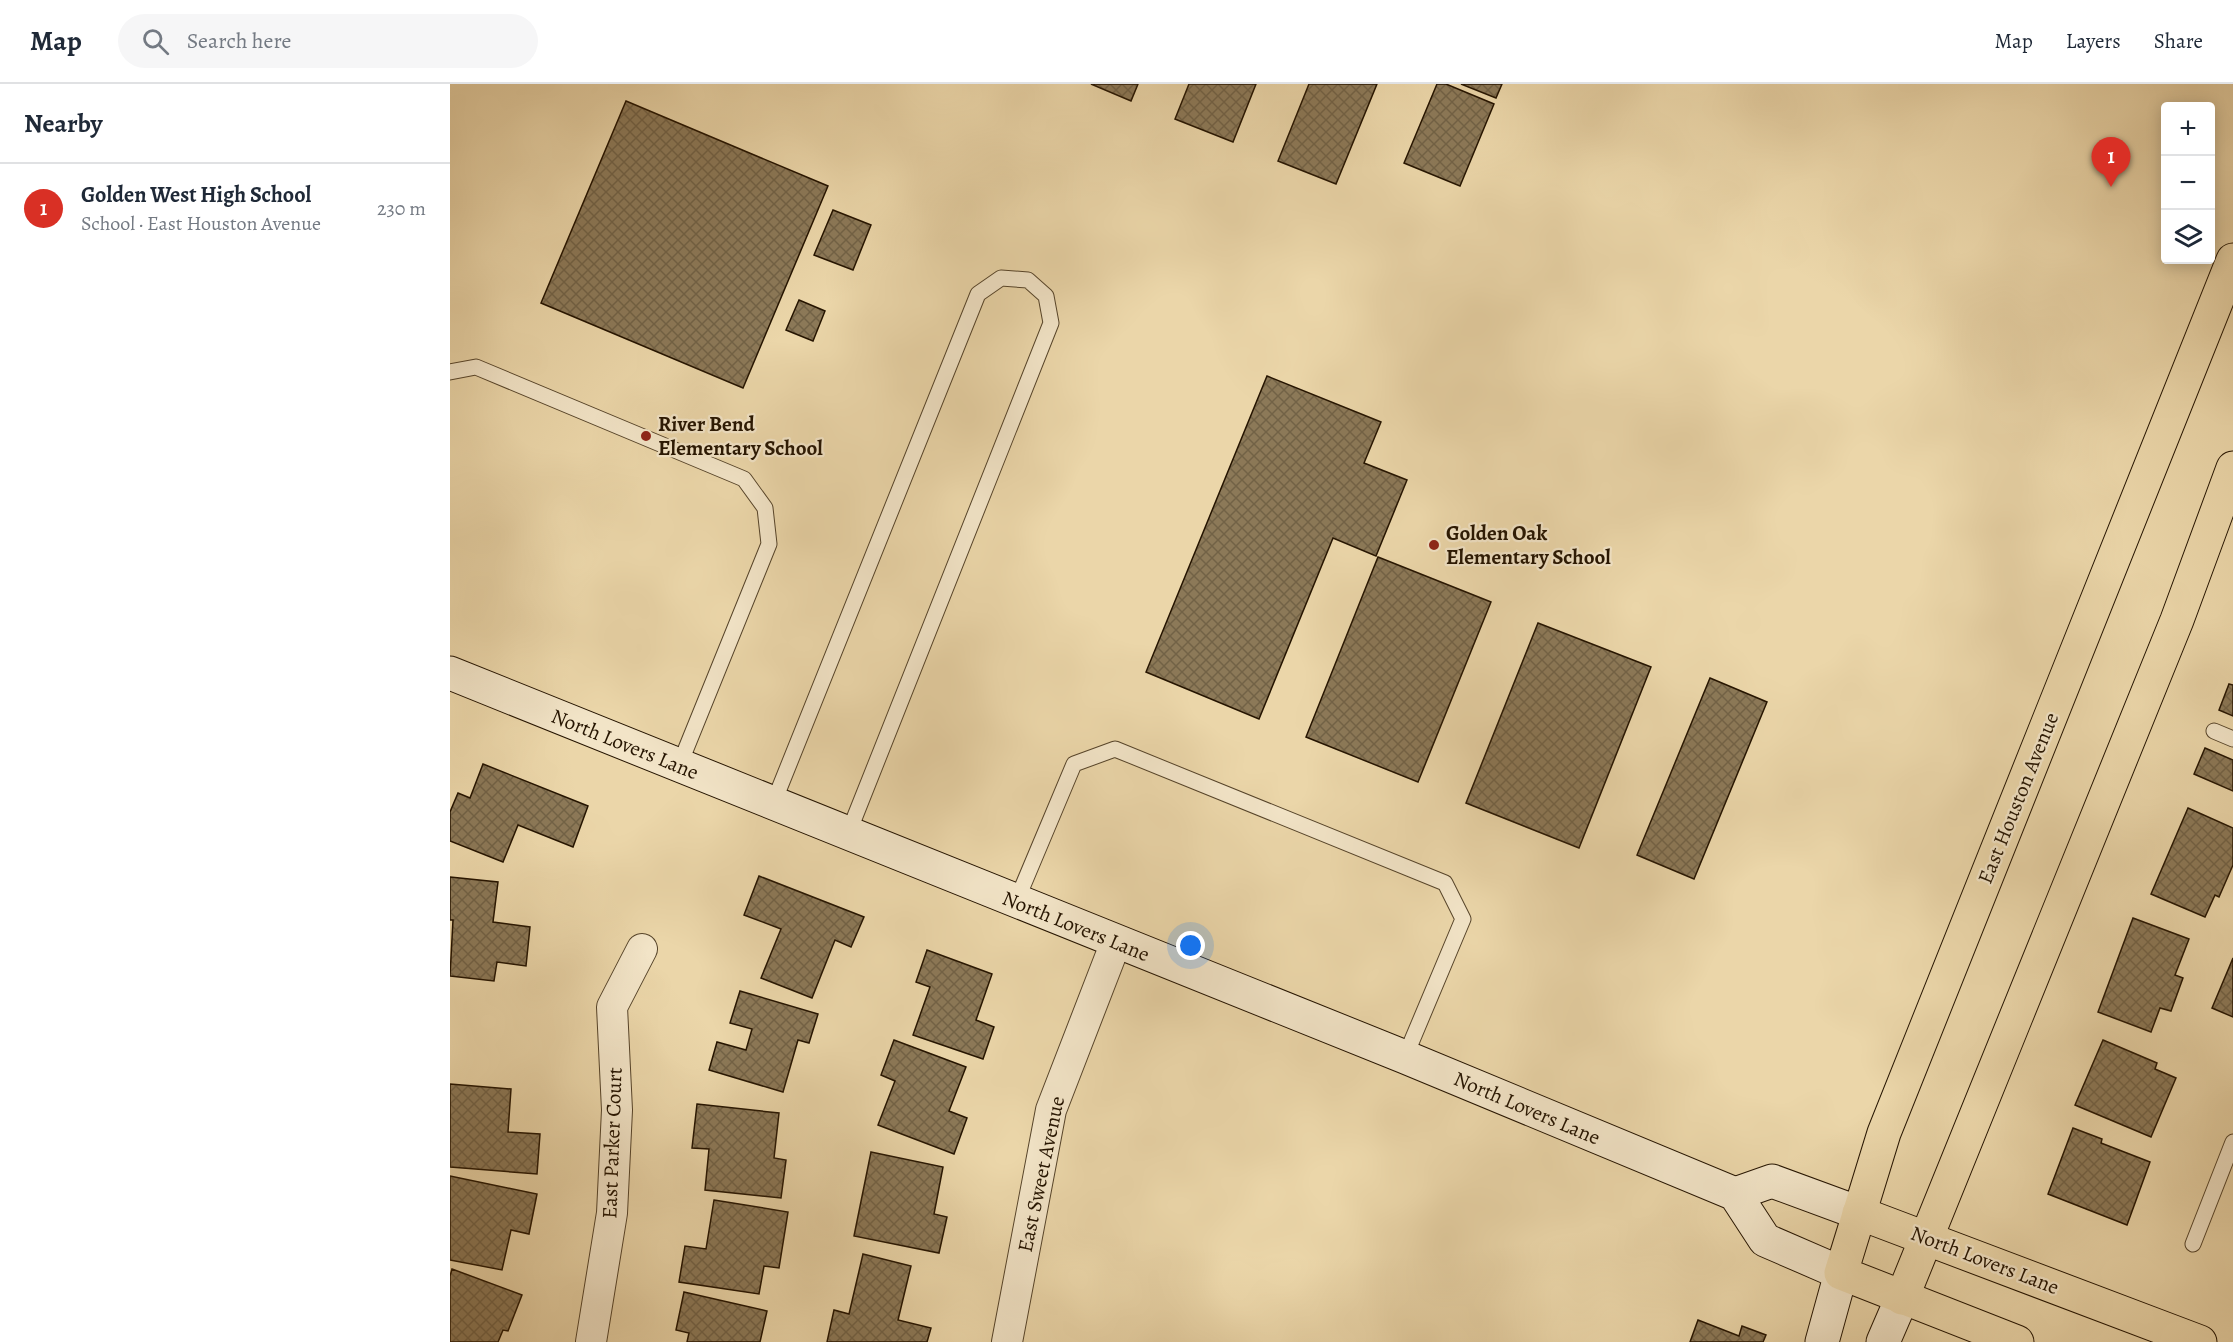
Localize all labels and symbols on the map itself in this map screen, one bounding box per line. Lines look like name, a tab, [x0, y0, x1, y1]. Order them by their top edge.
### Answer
pin: 1	[2092, 138, 2130, 187]
place label: River Bend Elementary School	[658, 410, 823, 462]
marker: River Bend Elementary School	[639, 429, 653, 443]
place label: Golden Oak Elementary School	[1446, 519, 1611, 571]
marker: Golden Oak Elementary School	[1427, 538, 1441, 552]
street label: North Lovers Lane	[547, 702, 703, 786]
street label: East Houston Avenue	[1971, 708, 2065, 888]
street label: North Lovers Lane	[998, 884, 1154, 968]
your location	[1176, 931, 1205, 960]
street label: North Lovers Lane	[1449, 1065, 1605, 1151]
street label: East Parker Court	[595, 1067, 629, 1219]
street label: East Sweet Avenue	[1011, 1093, 1071, 1255]
street label: North Lovers Lane	[1907, 1219, 2063, 1301]

